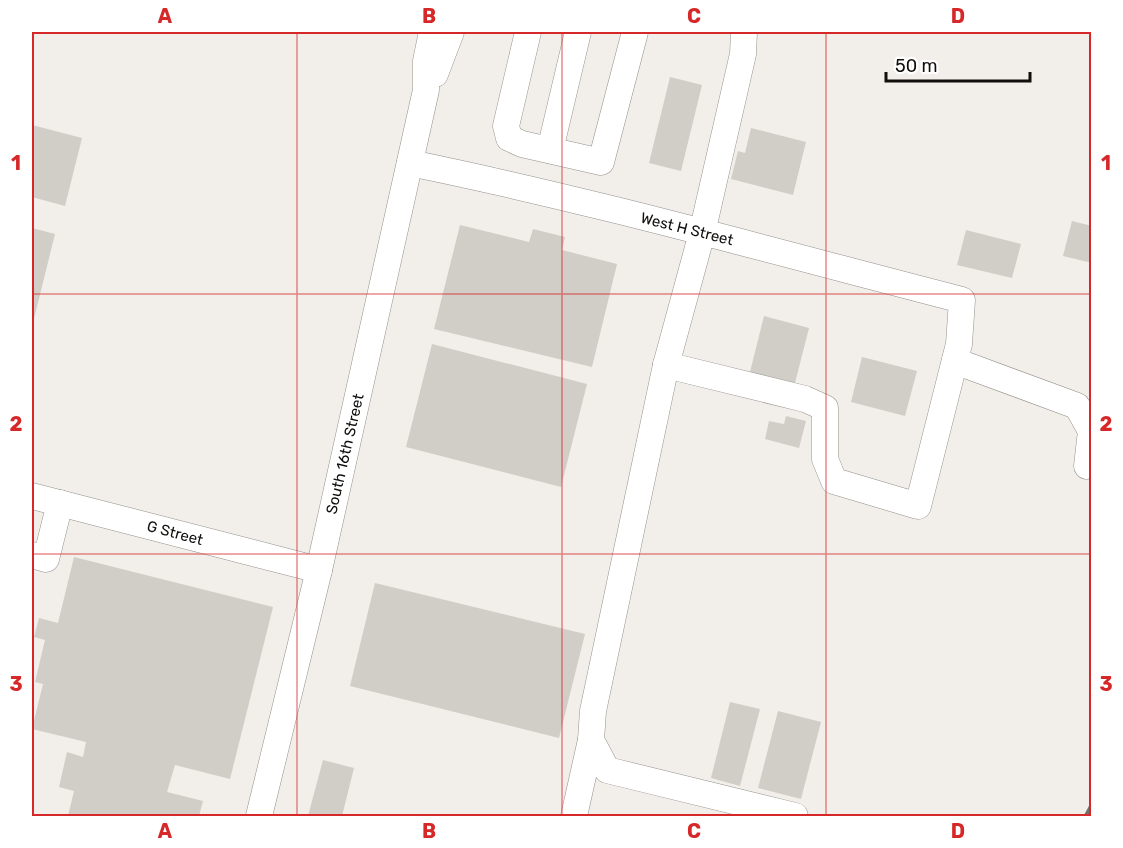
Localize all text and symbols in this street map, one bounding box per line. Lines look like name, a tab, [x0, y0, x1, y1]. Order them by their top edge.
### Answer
text: A	[158, 4, 173, 28]
text: B	[422, 4, 436, 28]
text: C	[687, 4, 701, 28]
text: D	[951, 4, 965, 28]
scale bar	[886, 45, 1030, 83]
text: 50 m	[895, 55, 938, 77]
text: 1	[11, 151, 21, 175]
text: 1	[1101, 151, 1111, 175]
street label: West H Street	[639, 209, 735, 249]
street label: South 16th Street	[322, 392, 368, 516]
text: 2	[10, 412, 23, 436]
text: 2	[1100, 412, 1113, 436]
street label: G Street	[145, 517, 205, 549]
text: 3	[9, 672, 23, 696]
text: 3	[1099, 672, 1113, 696]
text: A	[158, 819, 173, 843]
text: B	[422, 819, 436, 843]
text: C	[687, 819, 701, 843]
text: D	[951, 819, 965, 843]

